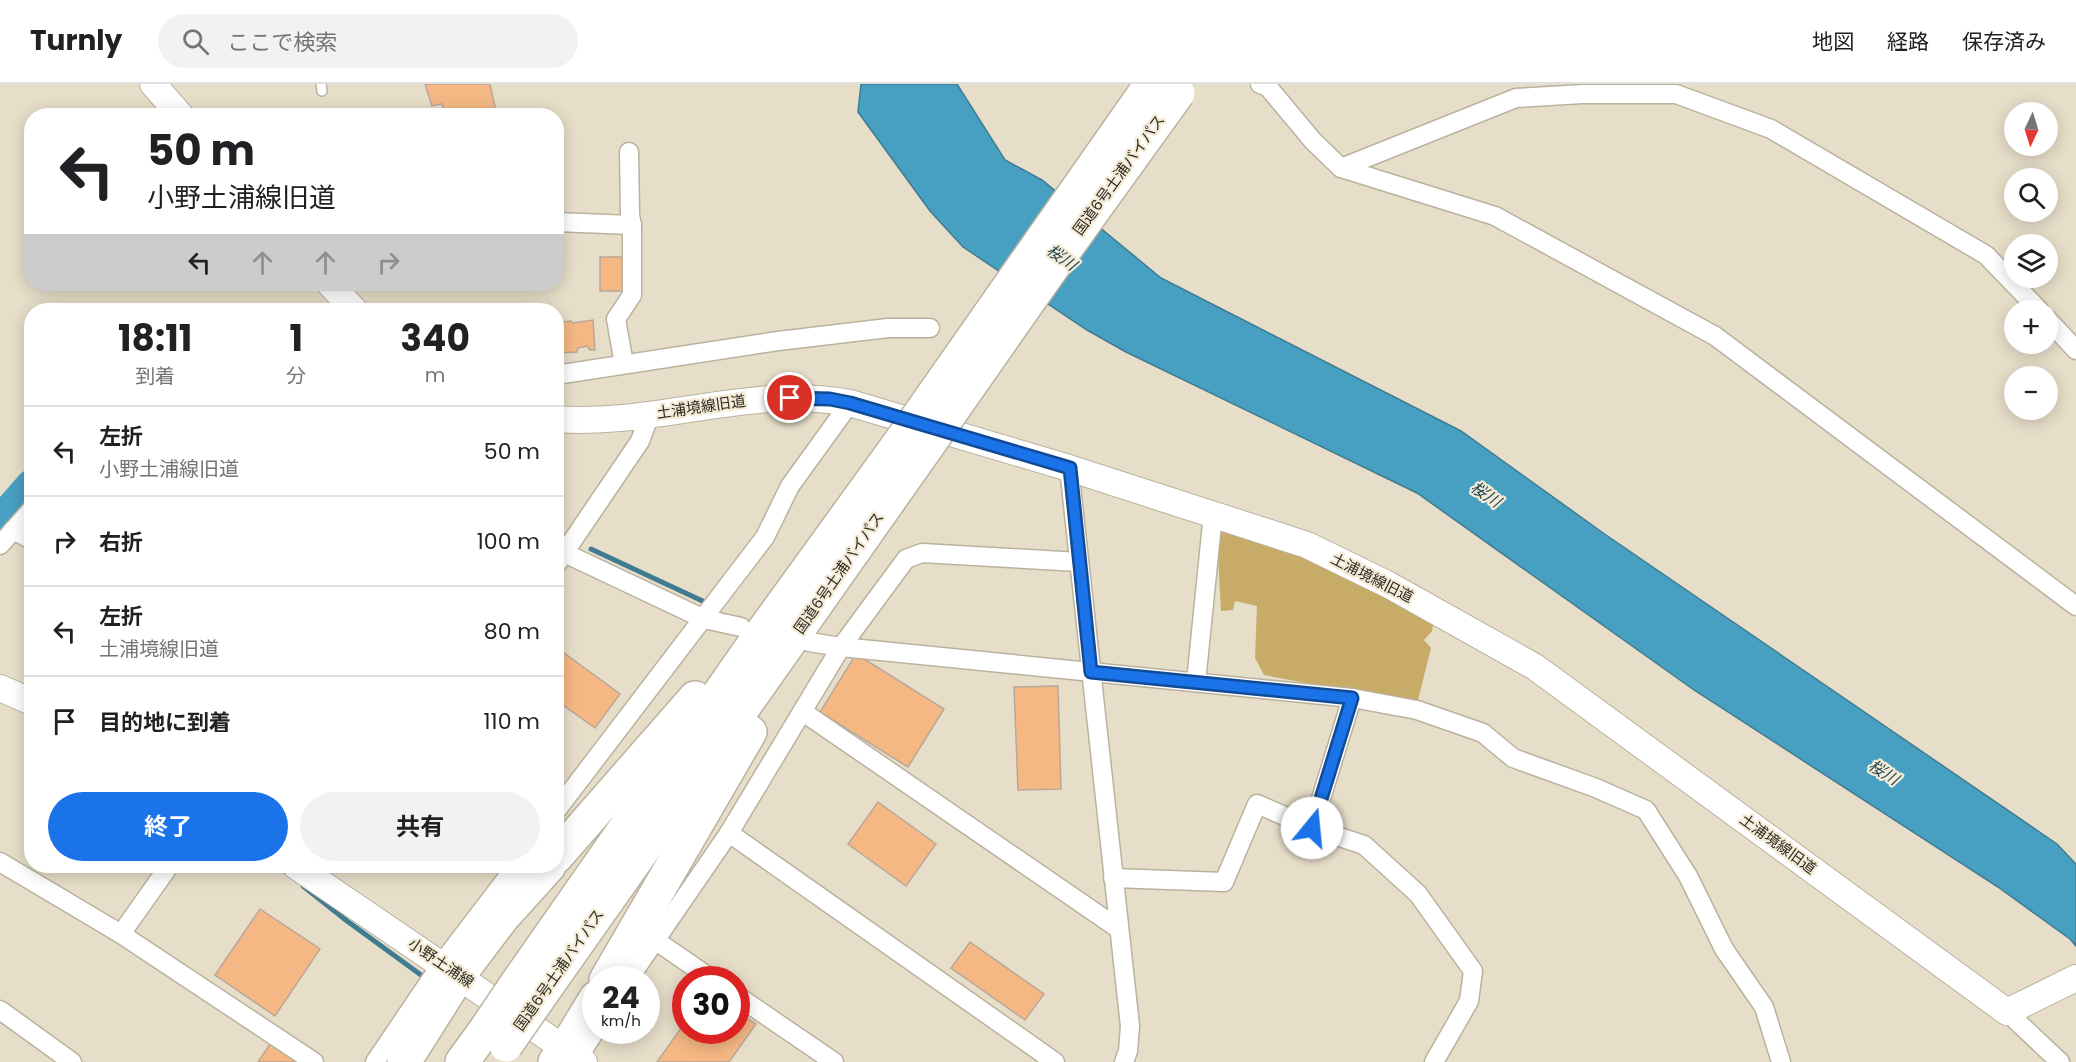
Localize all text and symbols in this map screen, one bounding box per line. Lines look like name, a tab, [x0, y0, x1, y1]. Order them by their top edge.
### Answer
search box	[158, 14, 578, 68]
text: Turnly	[30, 21, 122, 60]
icon: search	[179, 25, 212, 58]
text: ここで検索	[227, 27, 337, 58]
text: 地図	[1812, 27, 1854, 56]
text: 経路	[1887, 27, 1929, 56]
text: 保存済み	[1962, 27, 2046, 56]
north arrow	[2004, 102, 2058, 156]
map controls	[2004, 102, 2058, 420]
street label: 国道6号土浦バイパス	[1068, 110, 1169, 239]
text: 50 m	[147, 121, 255, 180]
icon: left	[48, 132, 126, 210]
button: search	[2004, 168, 2058, 222]
text: 小野土浦線旧道	[147, 179, 336, 216]
button: layers	[2004, 234, 2058, 288]
water label: 桜川	[1042, 239, 1083, 277]
icon: left	[183, 246, 216, 279]
icon: ahead	[246, 246, 279, 279]
icon: ahead	[309, 246, 342, 279]
icon: right	[372, 246, 405, 279]
button: +	[2004, 300, 2058, 354]
text: 18:11	[118, 313, 192, 364]
text: 1	[289, 313, 303, 364]
text: 340	[400, 313, 470, 364]
text: m	[425, 361, 445, 389]
text: 到着	[135, 362, 175, 390]
text: 分	[286, 362, 306, 390]
button: −	[2004, 366, 2058, 420]
pin	[764, 372, 815, 423]
icon: arrive	[773, 381, 806, 414]
street label: 土浦境線旧道	[655, 390, 747, 423]
text: 左折	[99, 421, 143, 452]
icon: left	[48, 435, 81, 468]
text: 50 m	[484, 436, 540, 467]
text: 小野土浦線旧道	[99, 455, 239, 483]
water label: 桜川	[1466, 476, 1507, 514]
street label: 国道6号土浦バイパス	[789, 508, 889, 638]
icon: right	[48, 525, 81, 558]
text: 100 m	[477, 526, 540, 557]
text: 右折	[99, 527, 143, 558]
street label: 土浦境線旧道	[1327, 548, 1417, 607]
text: 左折	[99, 601, 143, 632]
icon: left	[48, 615, 81, 648]
text: 80 m	[484, 616, 540, 647]
text: 土浦境線旧道	[99, 635, 219, 663]
icon: arrive	[48, 705, 81, 738]
text: 110 m	[484, 706, 540, 737]
text: 目的地に到着	[99, 707, 231, 738]
water label: 桜川	[1864, 754, 1905, 792]
button: 終了	[48, 792, 288, 861]
button: 共有	[300, 792, 540, 861]
position arrow	[1280, 796, 1344, 860]
street label: 土浦境線旧道	[1736, 809, 1821, 879]
street label: 国道6号土浦バイパス	[509, 905, 609, 1035]
street label: 小野土浦線	[404, 933, 478, 992]
speed limit sign: 30	[672, 966, 750, 1044]
text: 24	[602, 976, 640, 1019]
text: km/h	[601, 1010, 641, 1031]

